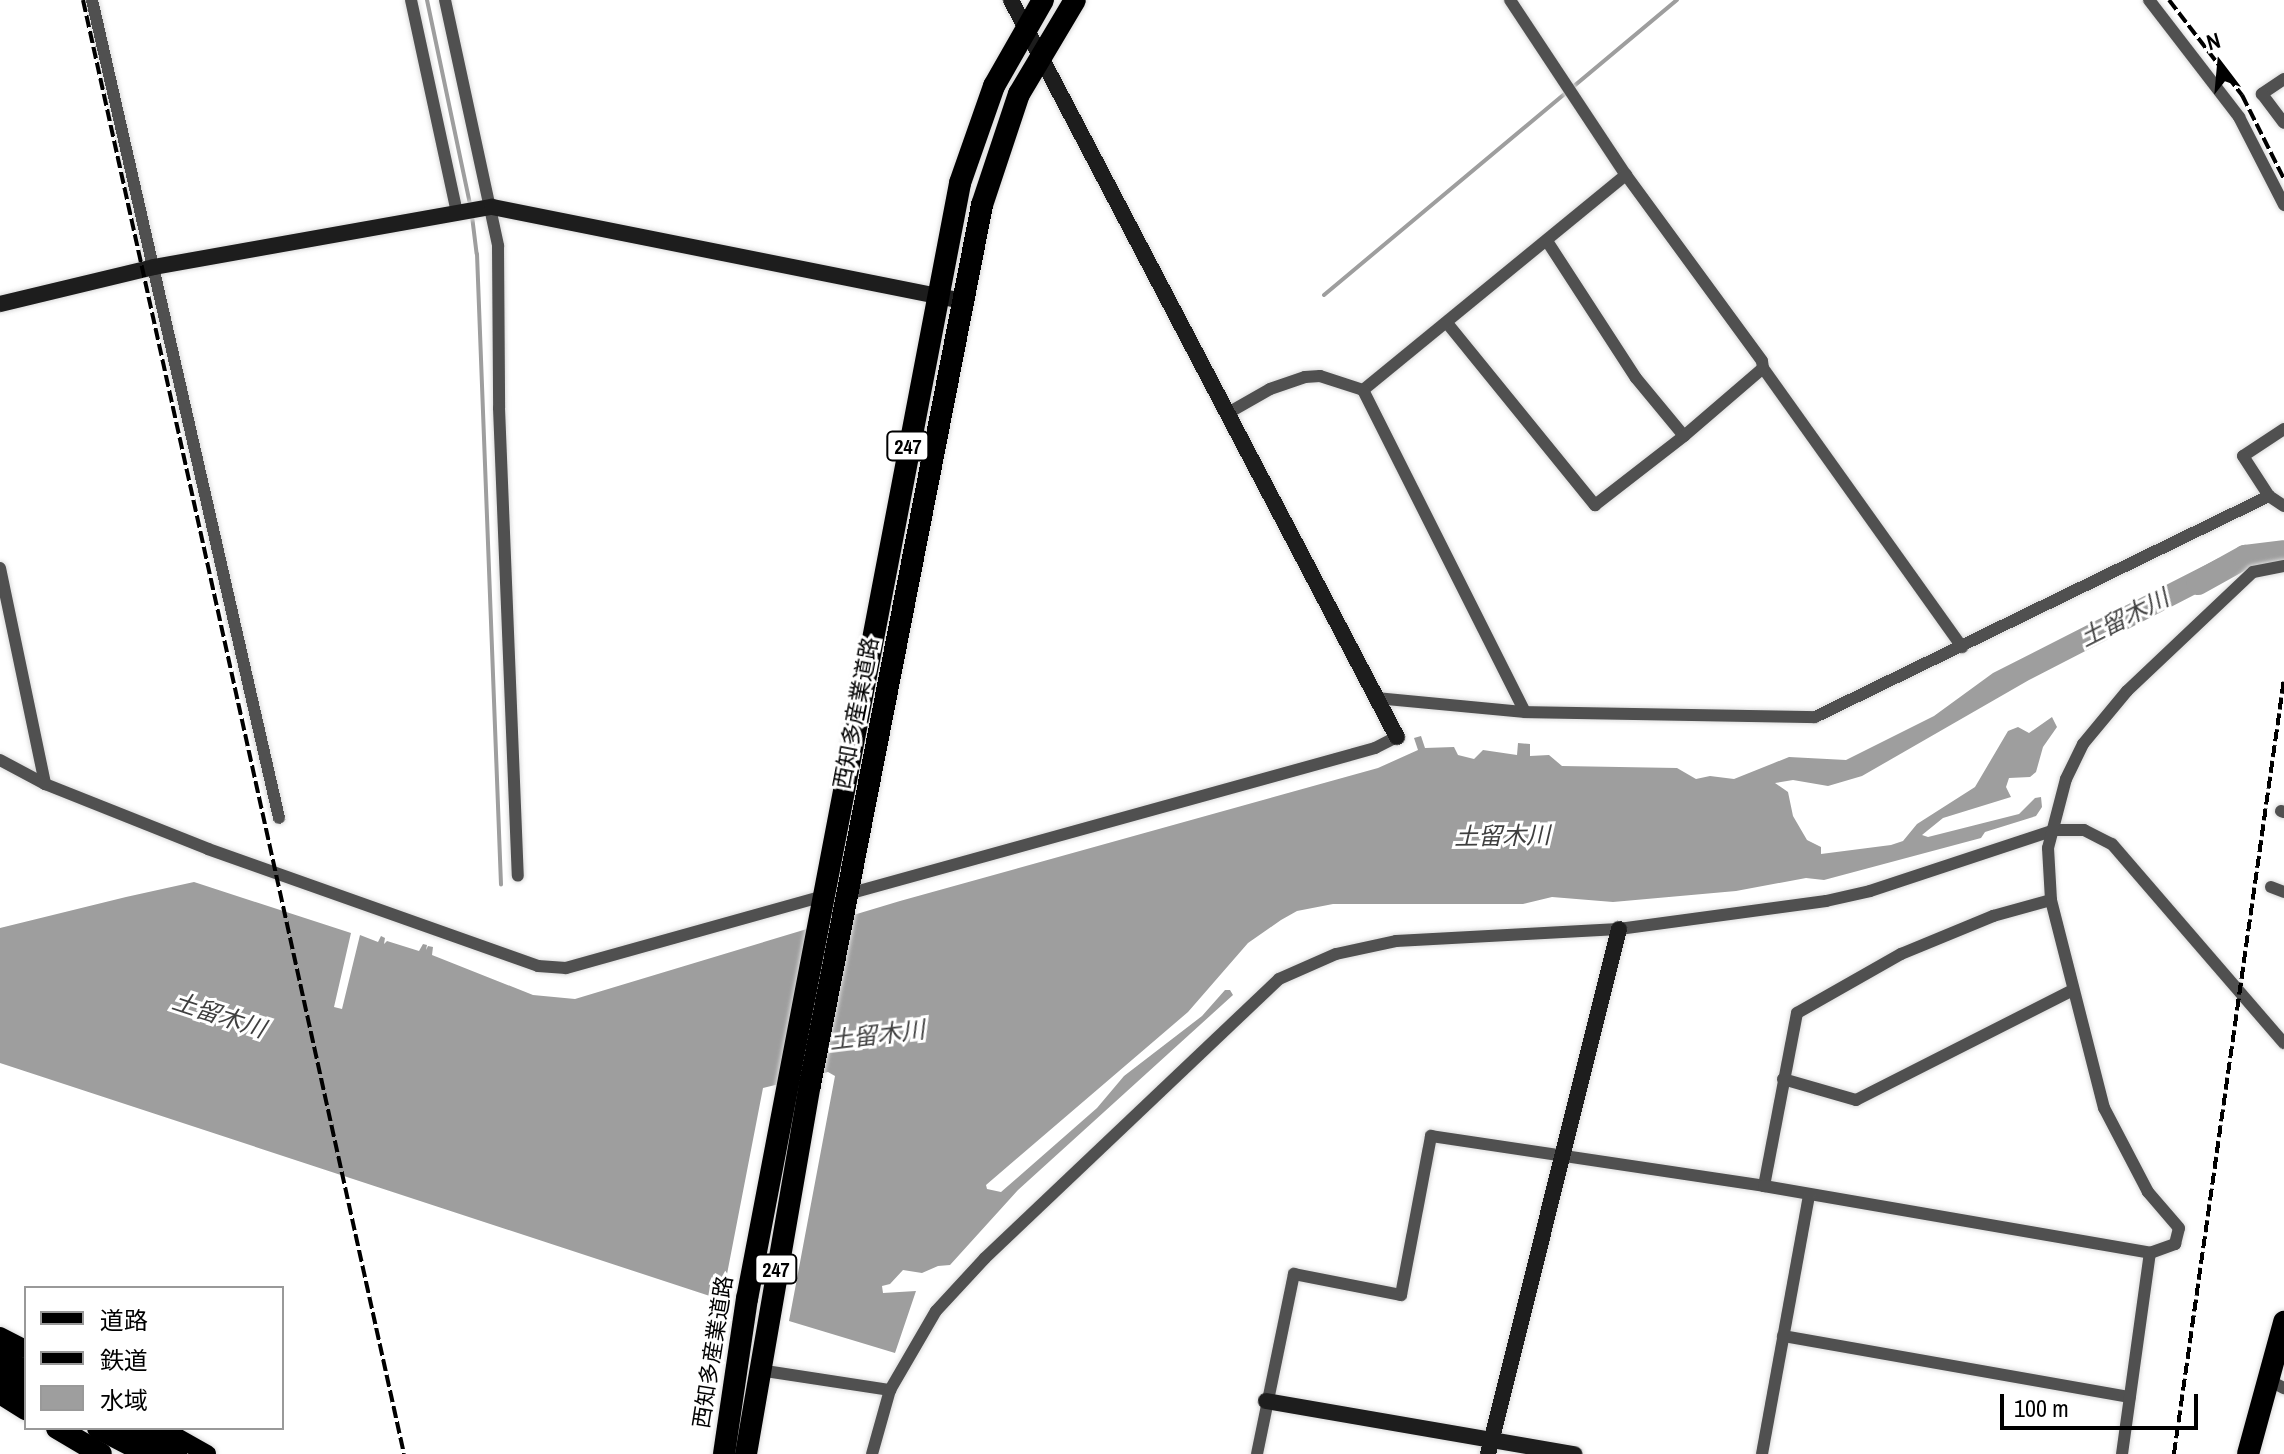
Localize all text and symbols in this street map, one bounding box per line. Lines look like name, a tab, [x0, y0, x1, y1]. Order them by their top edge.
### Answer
north arrow	[2180, 24, 2260, 104]
text: N	[2203, 25, 2224, 57]
road number: 247	[886, 430, 930, 462]
water label: 土留木川	[2075, 583, 2173, 653]
street label: 西知多産業道路	[828, 635, 884, 791]
water label: 土留木川	[1454, 821, 1550, 851]
water label: 土留木川	[169, 986, 269, 1044]
water label: 土留木川	[828, 1015, 926, 1055]
road number: 247	[754, 1253, 798, 1285]
street label: 西知多産業道路	[688, 1274, 738, 1430]
legend	[24, 1286, 284, 1430]
text: 道路	[100, 1304, 148, 1336]
text: 鉄道	[100, 1344, 148, 1376]
scale bar	[2004, 1378, 2202, 1428]
text: 水域	[100, 1384, 148, 1416]
text: 100 m	[2014, 1392, 2069, 1424]

